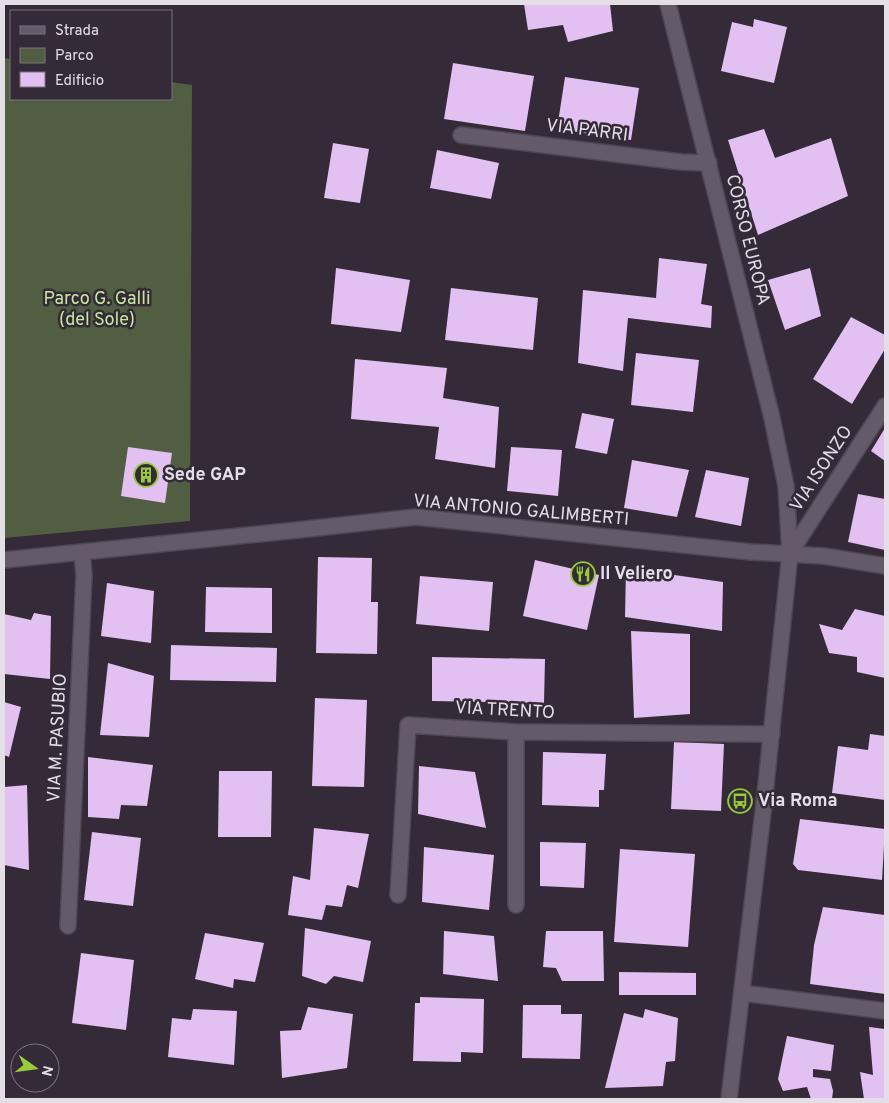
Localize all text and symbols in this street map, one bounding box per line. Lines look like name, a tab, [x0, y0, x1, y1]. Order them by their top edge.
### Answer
legend	[10, 10, 172, 100]
text: Strada	[55, 22, 99, 41]
text: Parco	[55, 47, 94, 66]
text: Edificio	[55, 72, 104, 91]
street label: VIA PARRI	[545, 115, 629, 147]
street label: CORSO EUROPA	[720, 172, 774, 308]
park label: Parco G. Galli (del Sole)	[43, 288, 151, 332]
street label: VIA ISONZO	[786, 422, 858, 516]
building icon: Sede GAP	[133, 462, 159, 488]
place label: Sede GAP	[164, 464, 246, 487]
street label: VIA ANTONIO GALIMBERTI	[412, 490, 630, 532]
restaurant icon: Il Veliero	[570, 561, 596, 587]
place label: Il Veliero	[600, 563, 673, 586]
street label: VIA M. PASUBIO	[43, 673, 73, 803]
street label: VIA TRENTO	[454, 697, 556, 725]
bus stop icon: Via Roma	[727, 788, 753, 814]
place label: Via Roma	[758, 790, 838, 813]
north arrow	[10, 1043, 60, 1093]
text: N	[37, 1064, 56, 1078]

